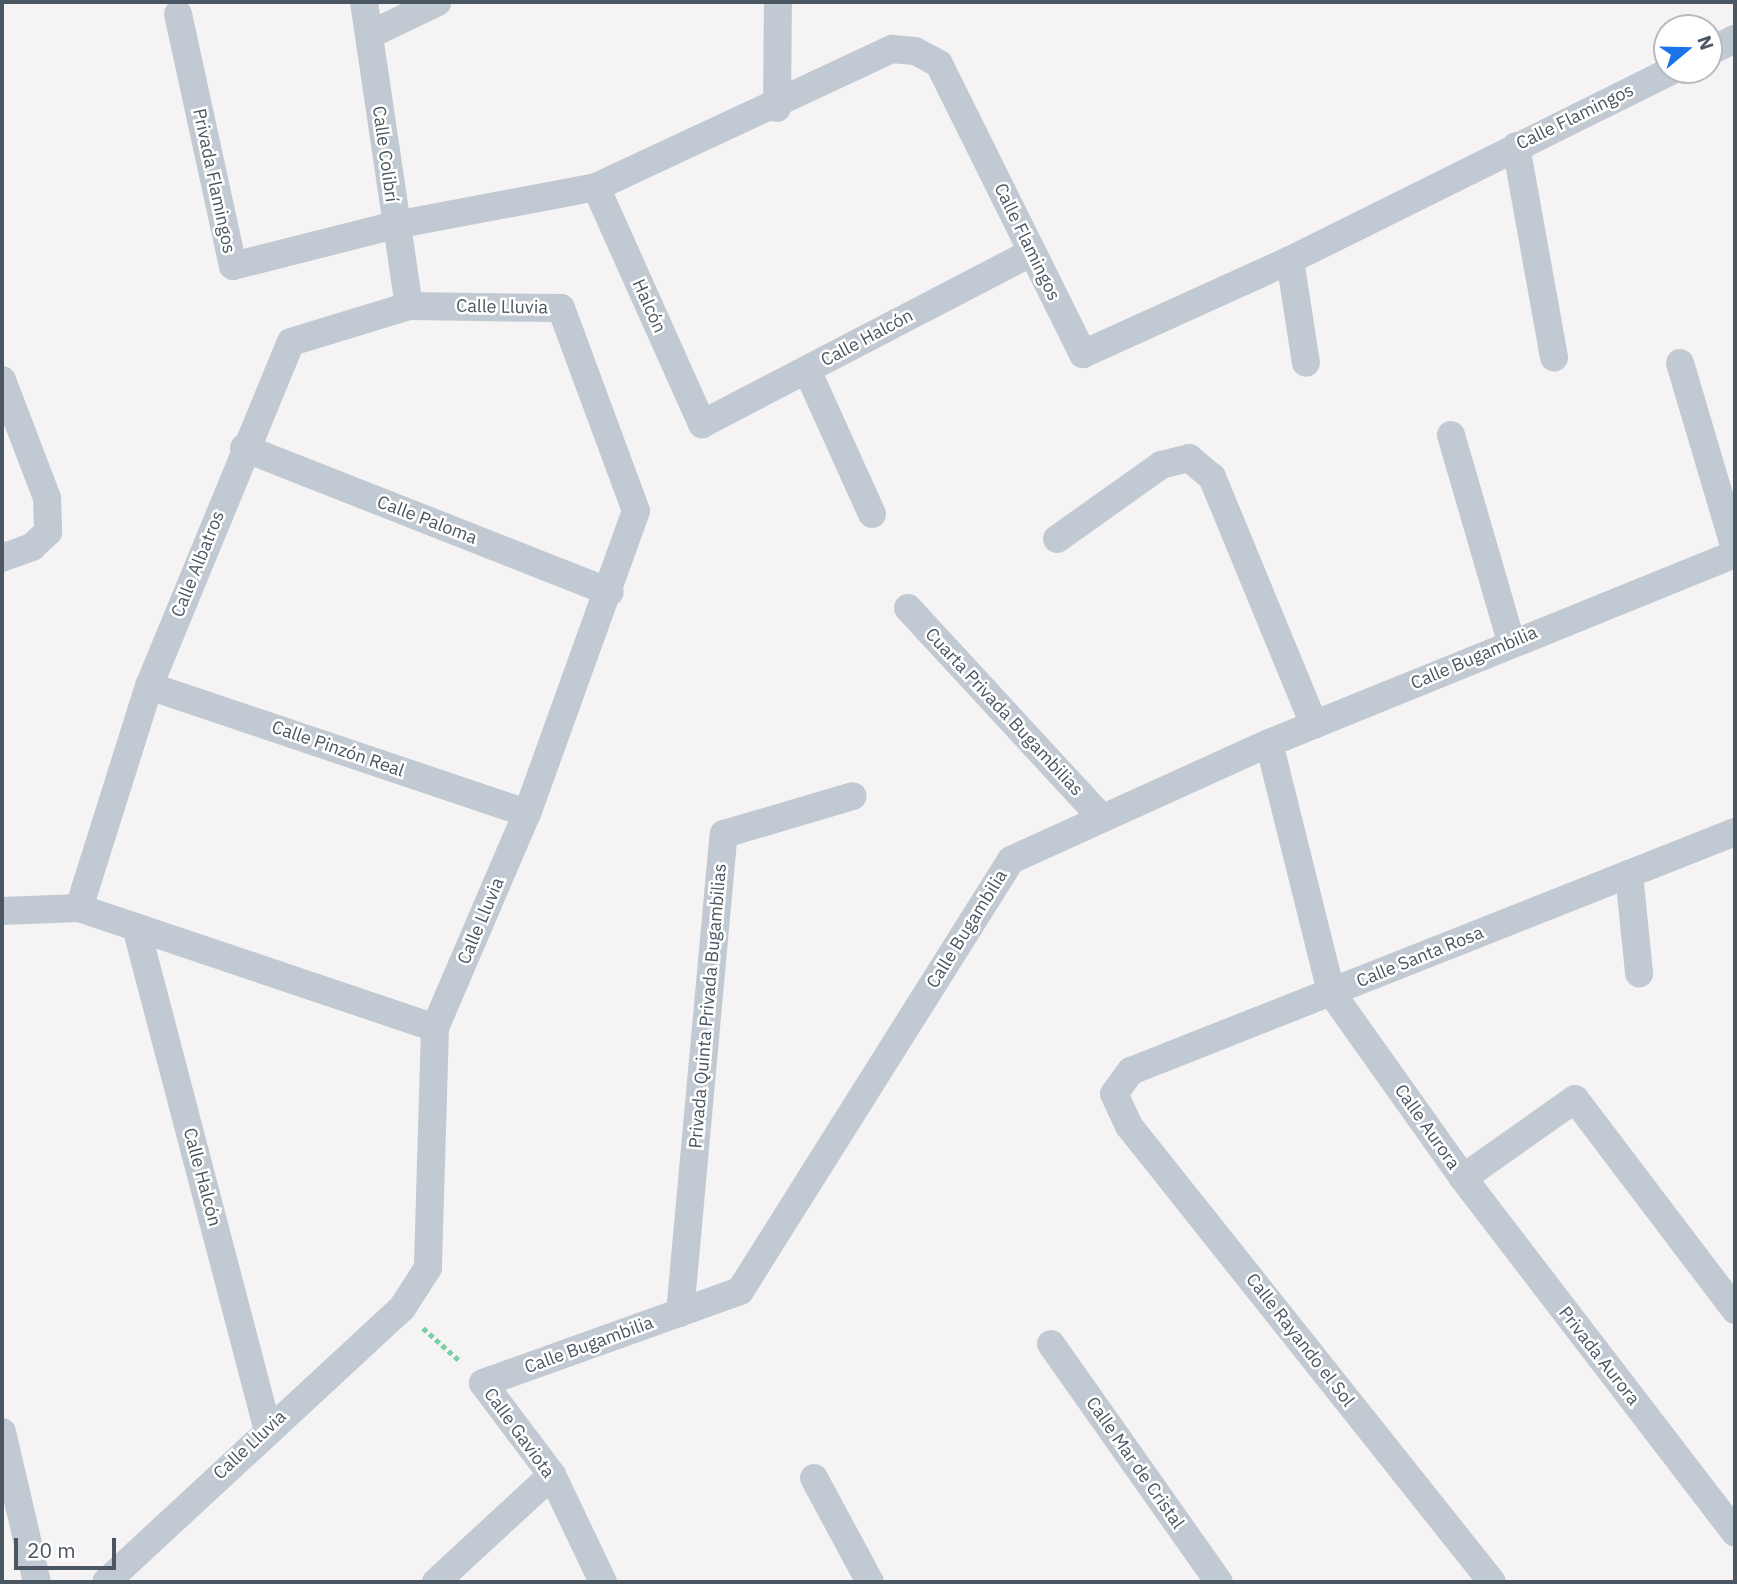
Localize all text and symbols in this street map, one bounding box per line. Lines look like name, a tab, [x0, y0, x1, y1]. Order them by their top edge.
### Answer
north arrow	[1653, 14, 1723, 84]
text: N	[1692, 32, 1720, 53]
street label: Calle Flamingos	[1513, 79, 1637, 155]
street label: Calle Colibrí	[368, 105, 402, 203]
street label: Privada Flamingos	[188, 107, 240, 255]
street label: Calle Flamingos	[989, 180, 1065, 304]
street label: Halcón	[628, 276, 670, 336]
street label: Calle Lluvia	[456, 295, 548, 319]
street label: Calle Halcón	[817, 305, 917, 371]
street label: Calle Paloma	[374, 491, 480, 549]
street label: Calle Albatros	[167, 508, 229, 620]
street label: Calle Bugambilia	[1407, 622, 1541, 694]
street label: Cuarta Privada Bugambilias	[920, 624, 1088, 800]
street label: Calle Pinzón Real	[269, 716, 407, 782]
street label: Privada Quinta Privada Bugambilias	[685, 862, 731, 1150]
street label: Calle Bugambilia	[922, 866, 1012, 992]
street label: Calle Lluvia	[453, 875, 509, 967]
street label: Calle Santa Rosa	[1353, 922, 1487, 992]
street label: Calle Aurora	[1390, 1080, 1464, 1174]
street label: Calle Halcón	[178, 1125, 226, 1229]
street label: Calle Rayando el Sol	[1241, 1269, 1359, 1411]
street label: Privada Aurora	[1554, 1302, 1644, 1410]
street label: Calle Bugambilia	[522, 1312, 656, 1378]
street label: Calle Gaviota	[479, 1384, 559, 1482]
street label: Calle Mar de Cristal	[1081, 1393, 1189, 1533]
street label: Calle Lluvia	[209, 1406, 291, 1484]
scale bar	[18, 1524, 119, 1568]
text: 20 m	[27, 1536, 76, 1564]

